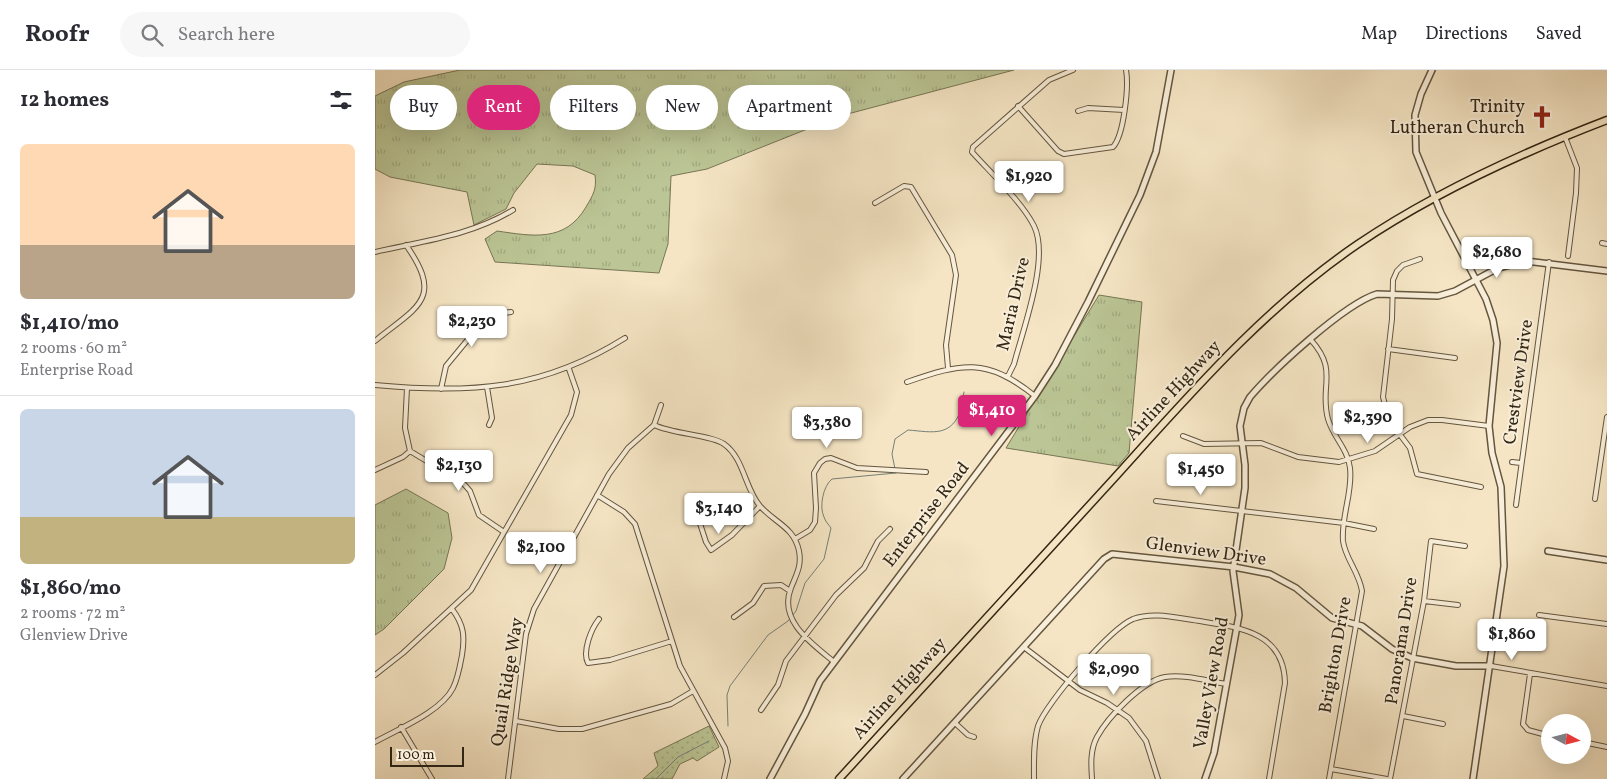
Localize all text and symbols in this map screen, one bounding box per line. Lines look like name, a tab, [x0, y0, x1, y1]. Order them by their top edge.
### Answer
search box	[120, 12, 470, 57]
text: Roofr	[25, 18, 90, 52]
icon: search	[138, 21, 166, 49]
text: Search here	[178, 22, 275, 48]
text: Map	[1361, 22, 1397, 47]
text: Directions	[1425, 22, 1508, 47]
text: Saved	[1536, 22, 1582, 47]
chip: Buy	[390, 85, 457, 130]
chip: Rent	[467, 85, 540, 130]
chip: Filters	[550, 85, 636, 130]
chip: New	[646, 85, 718, 130]
chip: Apartment	[728, 85, 851, 130]
text: 12 homes	[20, 86, 109, 115]
icon: filters	[327, 86, 355, 114]
place label: Trinity Lutheran Church	[1390, 95, 1525, 141]
church icon: Trinity Lutheran Church	[1529, 104, 1555, 130]
pin: $1,920	[988, 160, 1070, 203]
text: $1,920	[1006, 166, 1052, 188]
icon: home	[143, 176, 233, 266]
pin: $2,680	[1456, 236, 1538, 279]
text: $2,680	[1472, 242, 1522, 264]
street label: Maria Drive	[991, 255, 1037, 353]
pin: $2,230	[431, 306, 513, 348]
text: $1,410/mo	[20, 309, 119, 338]
text: $2,230	[448, 311, 496, 333]
street label: Crestview Drive	[1498, 318, 1540, 446]
street label: Airline Highway	[1121, 335, 1228, 447]
text: 2 rooms · 60 m²	[20, 338, 127, 360]
text: Enterprise Road	[20, 360, 133, 382]
pin: $1,410	[951, 394, 1033, 437]
text: $1,410	[969, 400, 1015, 422]
pin: $2,390	[1327, 402, 1409, 444]
pin: $3,380	[786, 406, 868, 449]
text: $2,390	[1344, 407, 1392, 429]
text: $3,380	[803, 412, 851, 434]
icon: home	[143, 442, 233, 532]
pin: $2,130	[418, 450, 500, 492]
pin: $1,450	[1160, 454, 1242, 496]
text: $2,130	[436, 455, 482, 477]
street label: Enterprise Road	[878, 457, 976, 573]
text: $1,450	[1178, 459, 1224, 481]
pin: $3,140	[678, 492, 760, 535]
text: $3,140	[695, 498, 743, 520]
street label: Glenview Drive	[1144, 531, 1268, 573]
pin: $2,100	[500, 532, 582, 574]
text: $2,100	[517, 537, 565, 559]
text: $1,860/mo	[20, 574, 121, 603]
street label: Panorama Drive	[1380, 575, 1424, 707]
street label: Brighton Drive	[1313, 595, 1359, 715]
text: 2 rooms · 72 m²	[20, 603, 125, 625]
street label: Quail Ridge Way	[485, 615, 531, 748]
street label: Valley View Road	[1188, 615, 1236, 751]
pin: $1,860	[1471, 618, 1553, 661]
text: $1,860	[1488, 624, 1536, 646]
text: Glenview Drive	[20, 625, 128, 647]
street label: Airline Highway	[847, 632, 953, 746]
pin: $2,090	[1073, 654, 1155, 696]
text: $2,090	[1089, 659, 1139, 681]
north arrow	[1541, 714, 1591, 764]
map controls	[1541, 714, 1591, 764]
scale bar	[390, 744, 464, 767]
text: 100 m	[397, 746, 435, 765]

